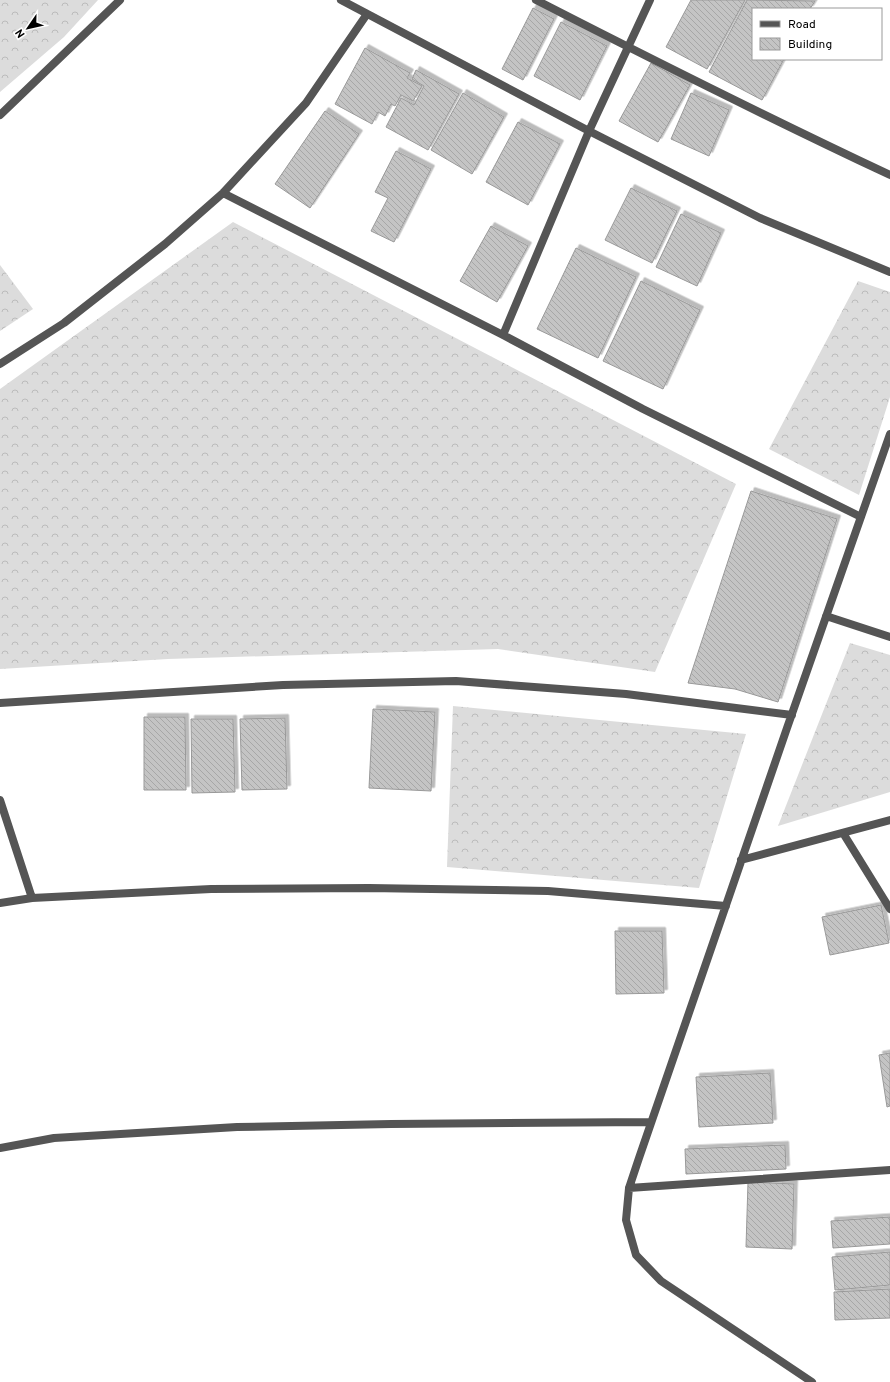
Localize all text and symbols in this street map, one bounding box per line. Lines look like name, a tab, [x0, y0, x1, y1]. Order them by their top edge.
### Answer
north arrow	[8, 8, 48, 48]
legend	[752, 8, 882, 60]
text: Road	[788, 17, 816, 33]
text: N	[13, 26, 29, 40]
text: Building	[788, 37, 832, 53]

